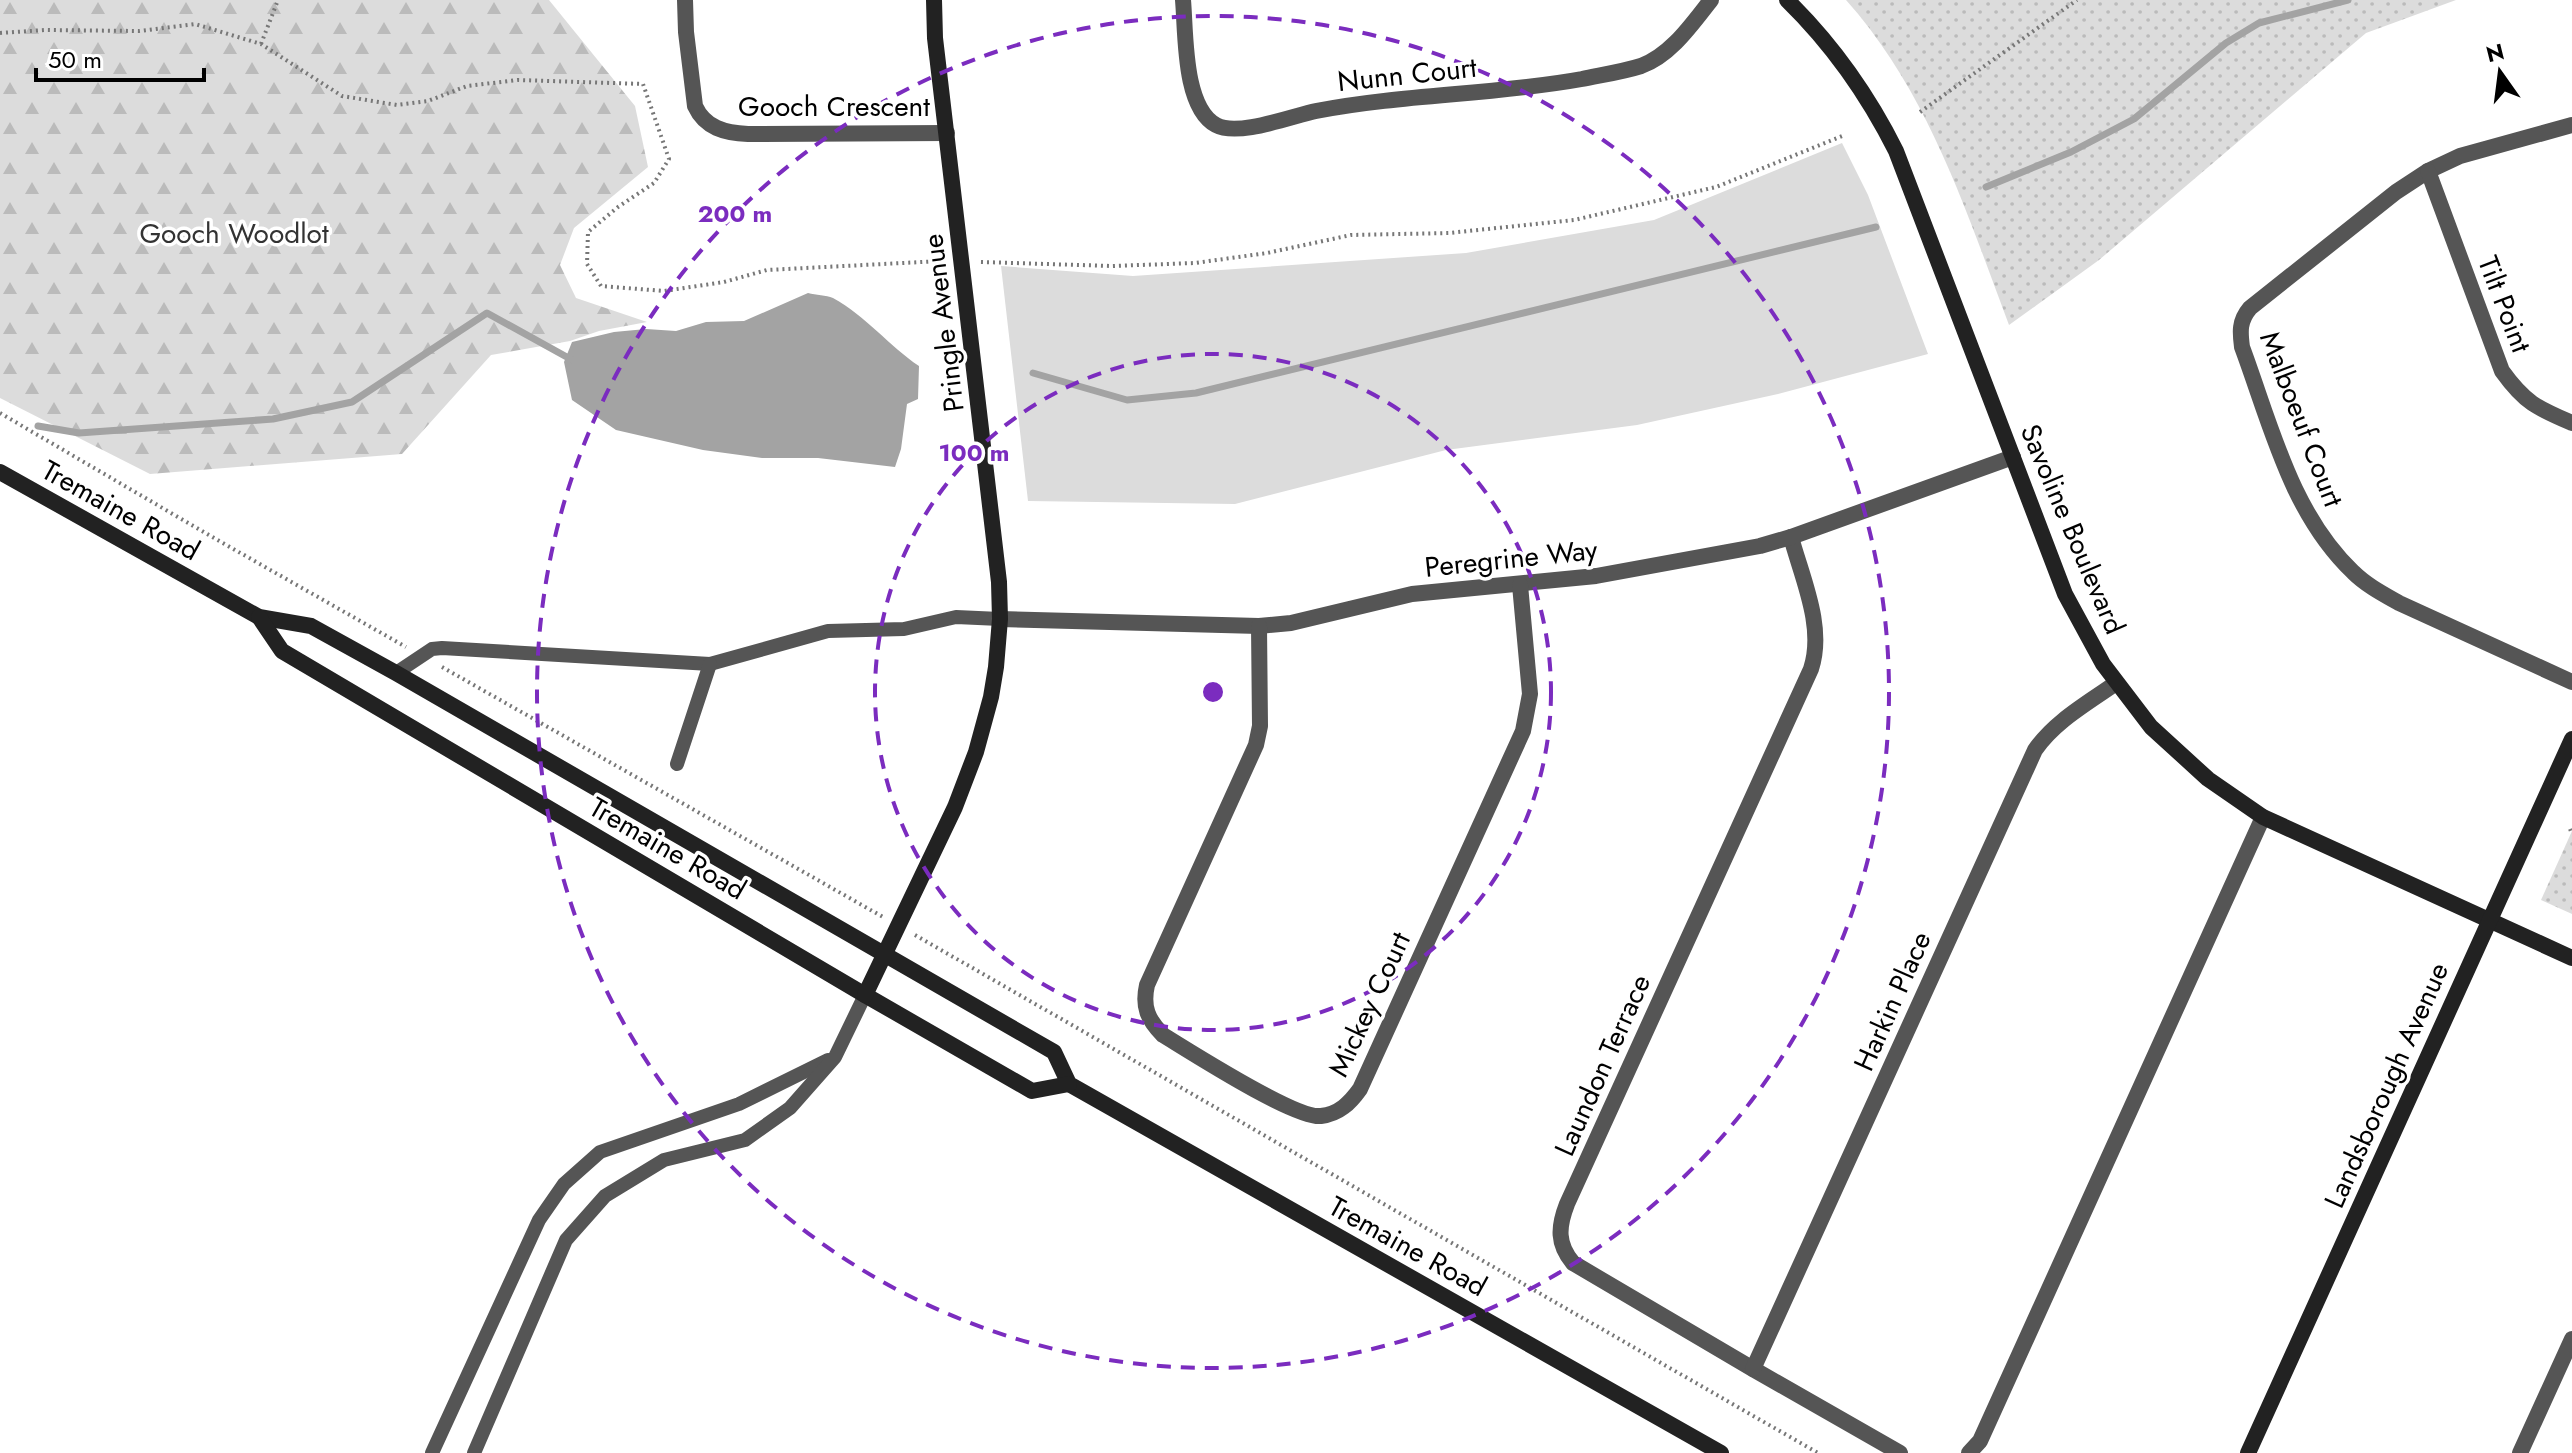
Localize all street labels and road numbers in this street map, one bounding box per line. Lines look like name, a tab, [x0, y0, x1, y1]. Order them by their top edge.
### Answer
street label: Nunn Court	[1335, 47, 1479, 102]
street label: Gooch Crescent	[738, 86, 930, 127]
street label: Pringle Avenue	[912, 232, 975, 414]
street label: Tilt Point	[2467, 250, 2542, 359]
street label: Malboeuf Court	[2249, 326, 2354, 513]
street label: Savoline Boulevard	[2010, 418, 2135, 641]
street label: Tremaine Road	[34, 450, 207, 571]
street label: Peregrine Way	[1423, 529, 1600, 588]
street label: Tremaine Road	[582, 787, 754, 910]
street label: Mickey Court	[1318, 925, 1421, 1083]
street label: Harkin Place	[1843, 925, 1941, 1078]
street label: Landsborough Avenue	[2314, 956, 2459, 1214]
street label: Laundon Terrace	[1544, 968, 1661, 1163]
street label: Tremaine Road	[1321, 1186, 1494, 1307]

